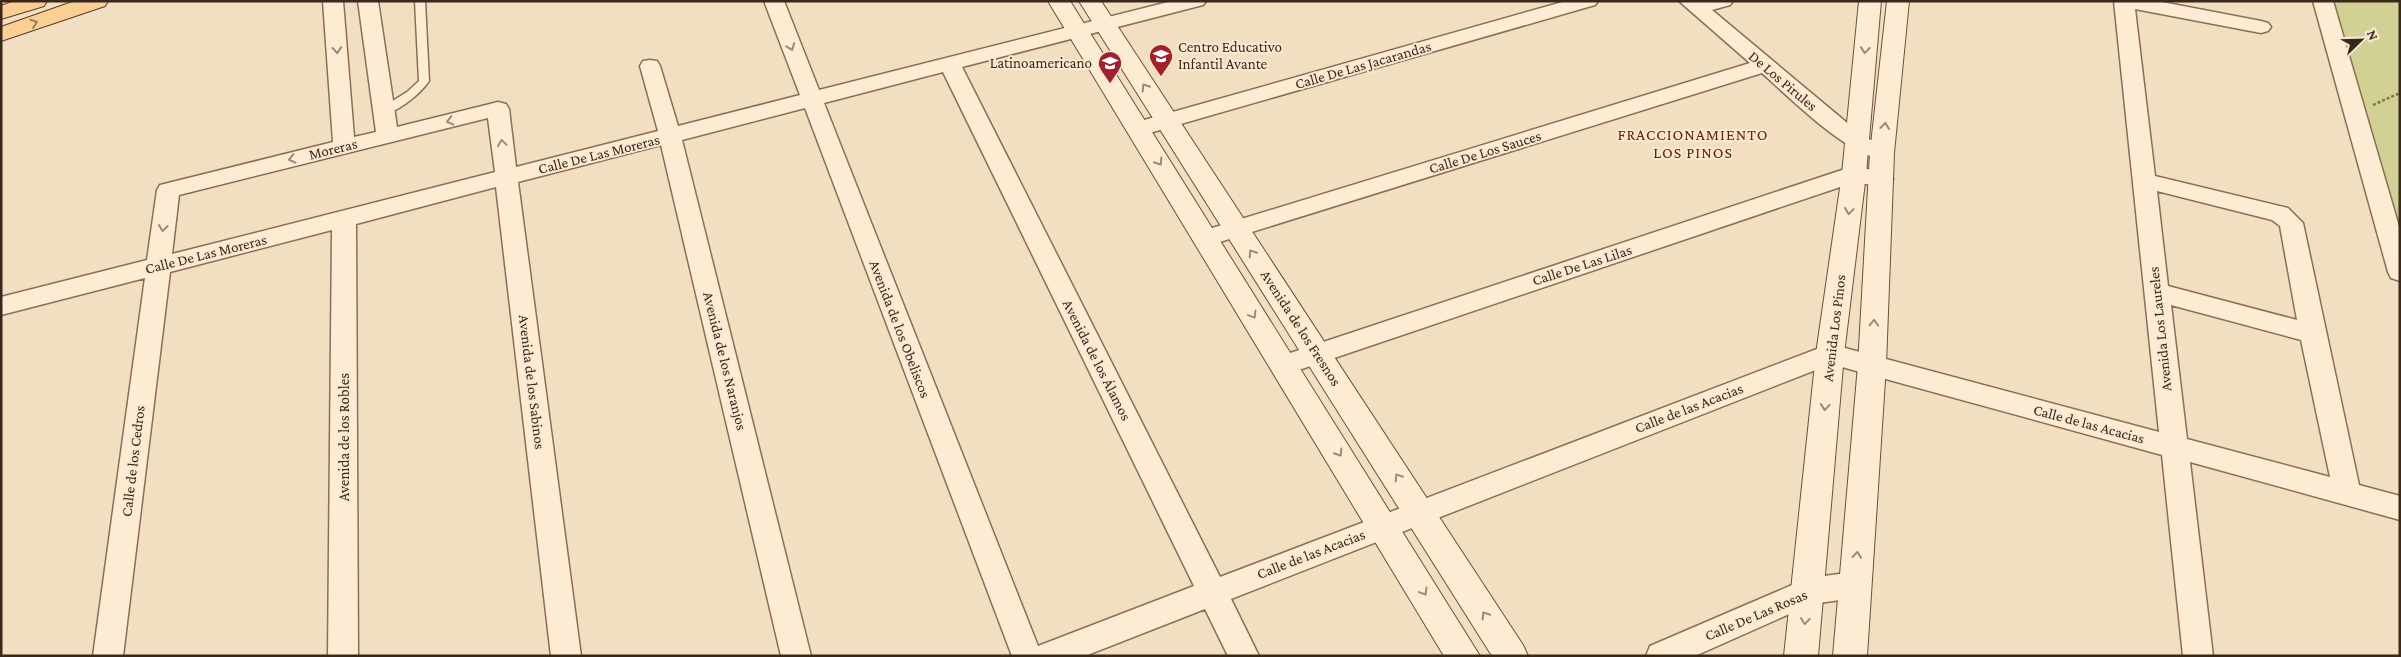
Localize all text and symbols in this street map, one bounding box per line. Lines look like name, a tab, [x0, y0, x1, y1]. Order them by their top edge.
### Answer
north arrow	[2336, 15, 2386, 65]
one-way arrow	[29, 18, 38, 28]
text: N	[2364, 27, 2382, 43]
street label: Calle De Las Jacarandas	[1293, 38, 1433, 93]
place label: Centro Educativo Infantil Avante	[1178, 39, 1282, 72]
one-way arrow	[785, 42, 795, 51]
school or university icon: Centro Educativo Infantil Avante	[1148, 43, 1174, 77]
one-way arrow	[331, 46, 342, 54]
one-way arrow	[1860, 46, 1871, 54]
street label: De Los Pirules	[1746, 48, 1820, 114]
school or university icon: Latinoamericano	[1097, 50, 1123, 84]
place label: Latinoamericano	[990, 55, 1092, 71]
one-way arrow	[1142, 84, 1151, 93]
one-way arrow	[446, 115, 455, 126]
one-way arrow	[1879, 121, 1890, 129]
district label: FRACCIONAMIENTO LOS PINOS	[1618, 126, 1768, 161]
street label: Calle De Los Sauces	[1427, 127, 1543, 177]
street label: Calle De Las Moreras	[536, 131, 662, 177]
street label: Moreras	[307, 135, 359, 163]
one-way arrow	[497, 139, 508, 147]
one-way arrow	[288, 153, 297, 164]
one-way arrow	[1152, 156, 1162, 165]
one-way arrow	[1844, 208, 1855, 216]
one-way arrow	[158, 224, 169, 232]
street label: Calle De Las Moreras	[143, 231, 269, 277]
street label: Calle De Las Lilas	[1530, 241, 1634, 289]
one-way arrow	[1249, 249, 1259, 258]
street label: Avenida de los Obeliscos	[866, 258, 934, 400]
street label: Avenida Los Laureles	[2145, 266, 2175, 392]
street label: Avenida de los Fresnos	[1258, 267, 1344, 389]
street label: Avenida Los Pinos	[1819, 273, 1849, 382]
street label: Avenida de los Naranjos	[699, 290, 750, 432]
street label: Avenida de los Álamos	[1060, 297, 1134, 423]
one-way arrow	[1247, 309, 1257, 318]
street label: Avenida de los Sabinos	[516, 314, 548, 450]
one-way arrow	[1869, 319, 1879, 326]
street label: Avenida de los Robles	[336, 373, 352, 501]
street label: Calle de las Acacias	[1633, 380, 1745, 436]
street label: Calle de las Acacias	[2032, 401, 2147, 447]
street label: Calle de los Cedros	[118, 404, 148, 518]
one-way arrow	[1820, 404, 1831, 412]
one-way arrow	[1332, 448, 1342, 457]
one-way arrow	[1395, 474, 1404, 483]
street label: Calle de las Acacias	[1255, 526, 1367, 582]
one-way arrow	[1851, 550, 1862, 558]
one-way arrow	[1417, 586, 1427, 595]
street label: Calle De Las Rosas	[1702, 586, 1810, 644]
one-way arrow	[1482, 611, 1491, 620]
one-way arrow	[1800, 618, 1811, 626]

